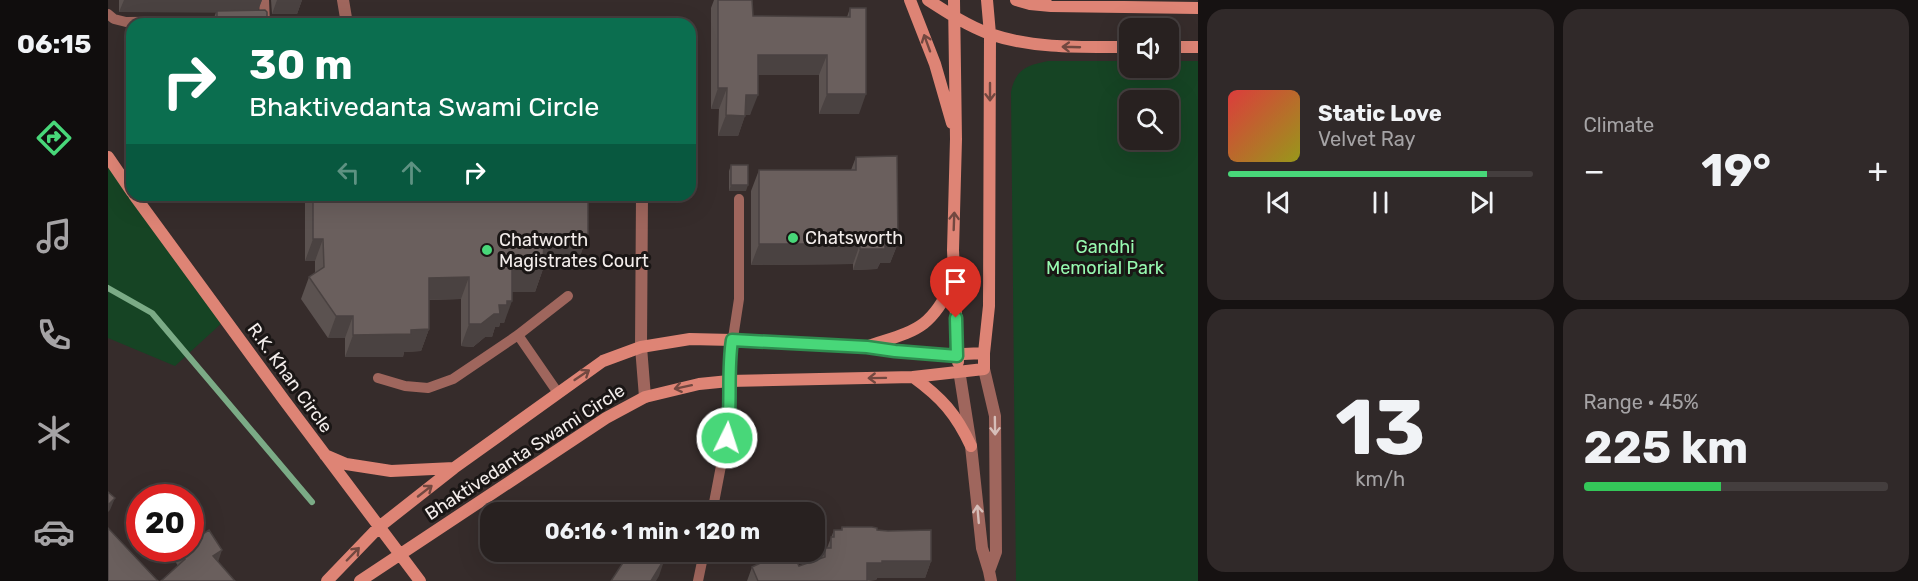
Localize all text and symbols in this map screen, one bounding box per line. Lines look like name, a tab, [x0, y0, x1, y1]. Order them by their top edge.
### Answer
map controls	[1119, 18, 1179, 150]
button: sound	[1119, 18, 1179, 78]
text: 06:15	[17, 28, 91, 60]
one-way arrow	[920, 34, 931, 53]
text: 30 m	[249, 40, 353, 90]
one-way arrow	[1062, 41, 1082, 52]
icon: right	[150, 42, 228, 120]
one-way arrow	[984, 82, 996, 102]
button: search	[1119, 90, 1179, 150]
text: Bhaktivedanta Swami Circle	[249, 91, 599, 123]
text: Static Love	[1318, 100, 1442, 127]
text: Climate	[1584, 113, 1654, 137]
icon: directions	[33, 117, 75, 159]
text: Velvet Ray	[1318, 127, 1416, 151]
text: 19°	[1701, 144, 1771, 197]
text: −	[1584, 151, 1605, 190]
text: +	[1867, 151, 1888, 190]
icon: left	[332, 156, 365, 189]
icon: ahead	[395, 156, 428, 189]
icon: right	[458, 156, 491, 189]
icon: previous	[1262, 186, 1295, 219]
icon: pause	[1364, 186, 1397, 219]
icon: next	[1465, 186, 1498, 219]
one-way arrow	[948, 212, 959, 232]
icon: music	[33, 215, 75, 257]
place label: Chatsworth	[805, 227, 903, 249]
place label: Chatworth Magistrates Court	[499, 229, 649, 272]
marker: Chatsworth	[786, 231, 800, 245]
park label: Gandhi Memorial Park	[1046, 236, 1165, 279]
marker: Chatworth Magistrates Court	[480, 243, 494, 257]
pin	[930, 256, 981, 318]
icon: arrive	[939, 265, 972, 298]
icon: phone	[33, 314, 75, 356]
street label: R.K. Khan Circle	[243, 319, 337, 437]
one-way arrow	[573, 369, 590, 382]
one-way arrow	[868, 372, 888, 384]
street label: Bhaktivedanta Swami Circle	[421, 379, 629, 525]
text: 13	[1335, 381, 1425, 474]
one-way arrow	[674, 382, 693, 393]
text: Range · 45%	[1584, 390, 1699, 414]
position arrow	[695, 406, 759, 470]
icon: climate	[33, 412, 75, 454]
one-way arrow	[990, 415, 1001, 435]
text: 225 km	[1584, 421, 1748, 474]
text: km/h	[1355, 467, 1405, 491]
speed limit sign: 20	[126, 484, 204, 562]
one-way arrow	[417, 485, 433, 498]
one-way arrow	[972, 505, 983, 524]
icon: car	[33, 511, 75, 553]
text: 06:16 · 1 min · 120 m	[545, 518, 760, 545]
one-way arrow	[345, 547, 359, 562]

